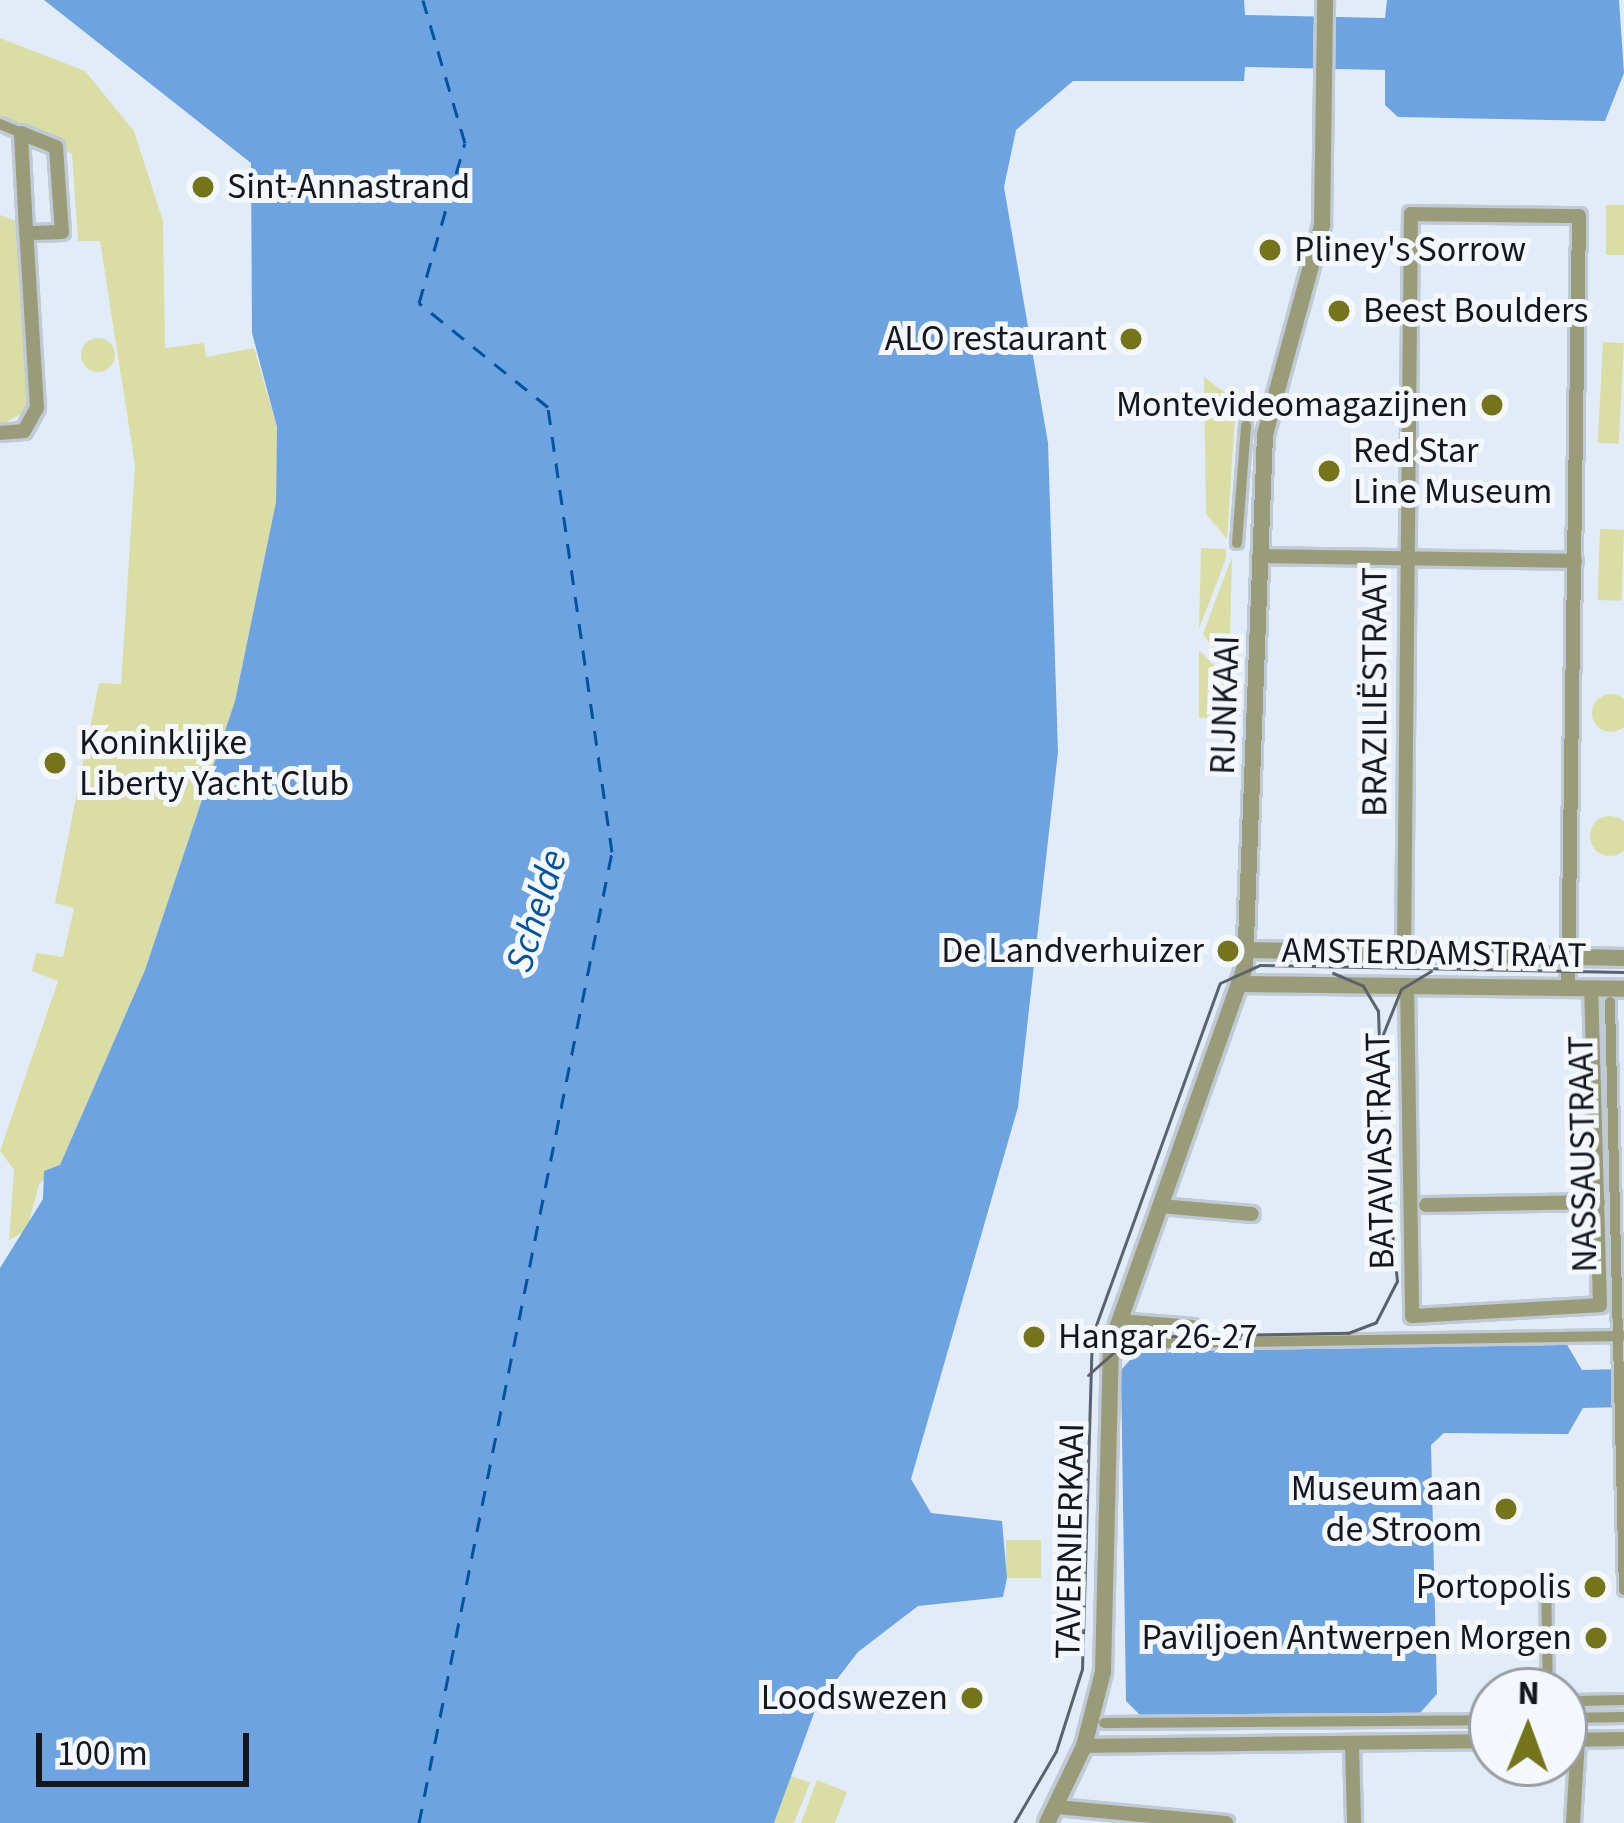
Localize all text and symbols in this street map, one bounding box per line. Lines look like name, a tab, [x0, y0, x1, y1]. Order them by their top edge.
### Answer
place label: Sint-Annastrand	[227, 165, 470, 209]
marker: Sint-Annastrand	[190, 174, 216, 200]
place label: Pliney's Sorrow	[1294, 228, 1526, 272]
marker: Pliney's Sorrow	[1257, 237, 1283, 263]
place label: Beest Boulders	[1363, 289, 1588, 333]
marker: Beest Boulders	[1326, 298, 1352, 324]
place label: ALO restaurant	[885, 317, 1107, 361]
marker: ALO restaurant	[1118, 326, 1144, 352]
place label: Montevideomagazijnen	[1116, 383, 1468, 427]
marker: Montevideomagazijnen	[1479, 392, 1505, 418]
place label: Red Star Line Museum	[1353, 428, 1552, 513]
marker: Red Star Line Museum	[1316, 458, 1342, 484]
street label: BRAZILIËSTRAAT	[1353, 567, 1397, 817]
street label: RIJNKAAI	[1201, 635, 1249, 775]
place label: Koninklijke Liberty Yacht Club	[79, 720, 349, 805]
marker: Koninklijke Liberty Yacht Club	[42, 750, 68, 776]
water label: Schelde	[496, 844, 578, 978]
place label: De Landverhuizer	[941, 929, 1204, 973]
street label: AMSTERDAMSTRAAT	[1281, 929, 1587, 977]
marker: De Landverhuizer	[1215, 938, 1241, 964]
street label: BATAVIASTRAAT	[1356, 1032, 1404, 1270]
street label: NASSAUSTRAAT	[1559, 1035, 1607, 1273]
place label: Hangar 26-27	[1058, 1315, 1257, 1359]
marker: Hangar 26-27	[1021, 1324, 1047, 1350]
street label: TAVERNIERKAAI	[1046, 1423, 1094, 1659]
place label: Museum aan de Stroom	[1291, 1466, 1482, 1551]
marker: Museum aan de Stroom	[1493, 1496, 1519, 1522]
place label: Portopolis	[1416, 1565, 1571, 1609]
marker: Portopolis	[1582, 1574, 1608, 1600]
place label: Paviljoen Antwerpen Morgen	[1141, 1616, 1572, 1660]
marker: Paviljoen Antwerpen Morgen	[1583, 1625, 1609, 1651]
north arrow	[1468, 1667, 1588, 1787]
text: N	[1517, 1670, 1540, 1717]
place label: Loodswezen	[761, 1676, 948, 1720]
marker: Loodswezen	[959, 1685, 985, 1711]
scale bar	[42, 1709, 255, 1783]
text: 100 m	[57, 1728, 148, 1779]

